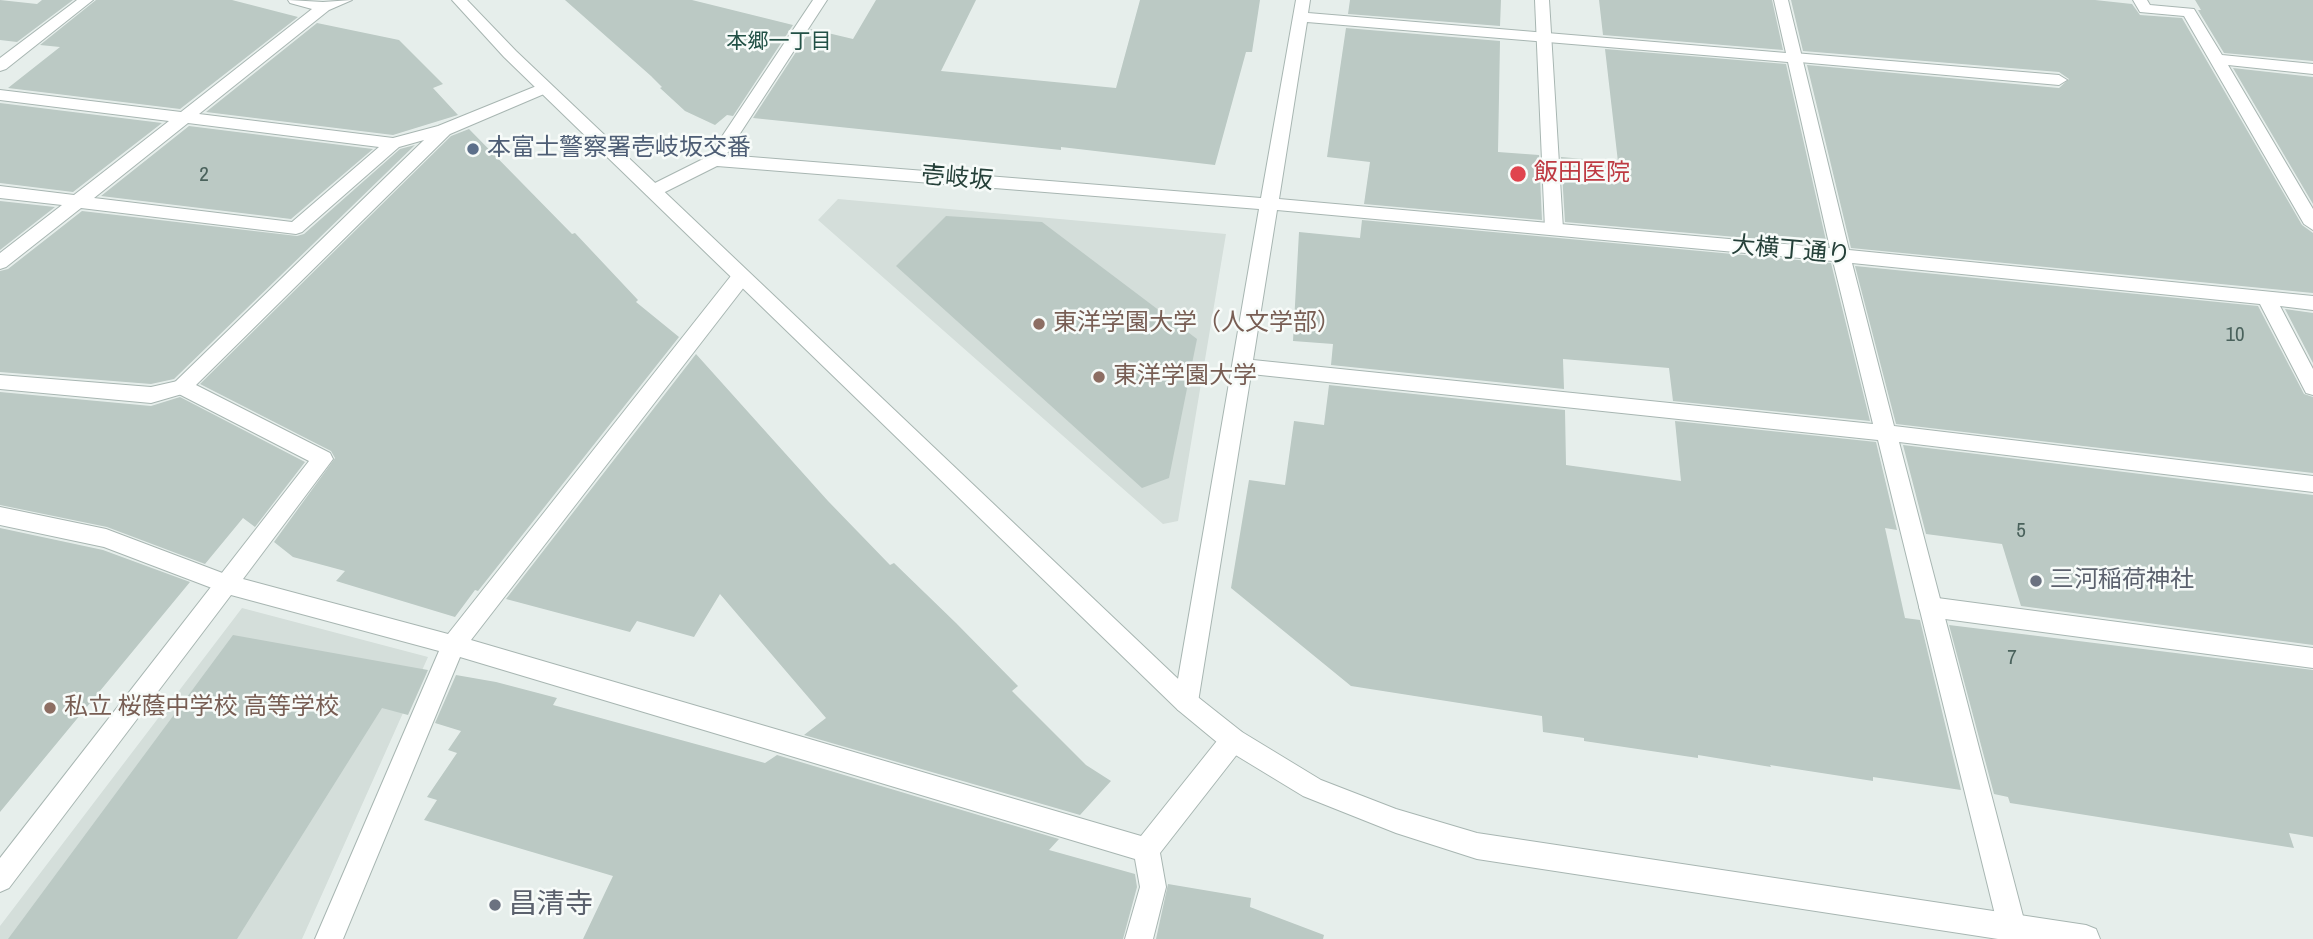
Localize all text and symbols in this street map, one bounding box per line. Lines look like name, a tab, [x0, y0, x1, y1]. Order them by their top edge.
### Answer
district label: 本郷一丁目	[727, 29, 831, 55]
place label: 本富士警察署壱岐坂交番	[487, 135, 751, 163]
marker: 本富士警察署壱岐坂交番	[465, 141, 481, 157]
place label: 飯田医院	[1534, 160, 1630, 188]
house number: 2	[199, 162, 209, 188]
street label: 壱岐坂	[920, 162, 994, 196]
marker: 飯田医院	[1508, 164, 1528, 184]
street label: 大横丁通り	[1730, 231, 1852, 271]
place label: 東洋学園大学（人文学部）	[1053, 310, 1341, 338]
marker: 東洋学園大学（人文学部）	[1031, 316, 1047, 332]
house number: 10	[2225, 322, 2245, 348]
place label: 東洋学園大学	[1113, 363, 1257, 391]
marker: 東洋学園大学	[1091, 369, 1107, 385]
house number: 5	[2016, 518, 2026, 544]
place label: 三河稲荷神社	[2050, 567, 2194, 595]
marker: 三河稲荷神社	[2028, 573, 2044, 589]
house number: 7	[2007, 645, 2017, 671]
place label: 私立 桜蔭中学校 高等学校	[64, 694, 339, 722]
marker: 私立 桜蔭中学校 高等学校	[42, 700, 58, 716]
place label: 昌清寺	[509, 888, 593, 922]
marker: 昌清寺	[487, 897, 503, 913]

